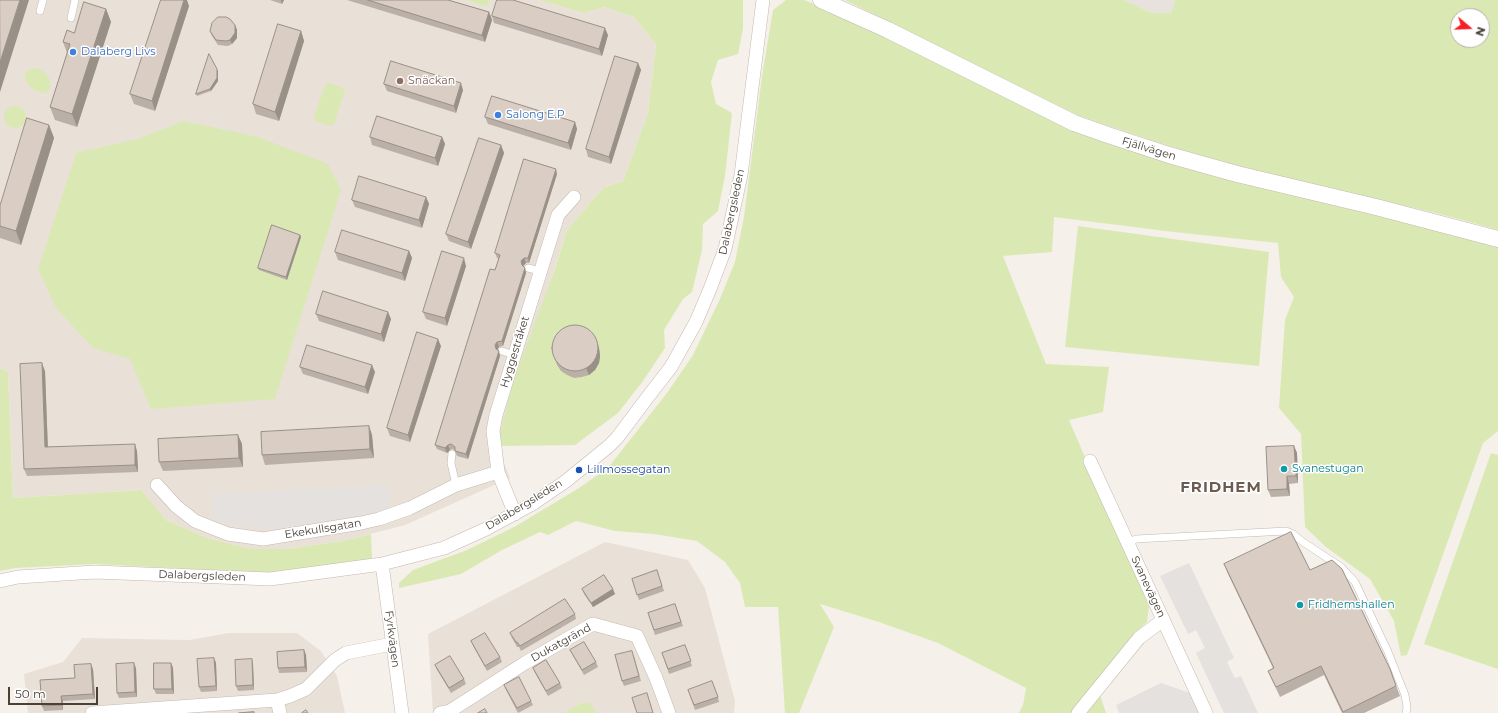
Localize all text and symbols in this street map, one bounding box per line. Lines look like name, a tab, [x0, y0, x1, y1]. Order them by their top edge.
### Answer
north arrow	[1450, 8, 1490, 48]
text: N	[1472, 25, 1488, 38]
place label: Dalaberg Livs	[81, 45, 156, 59]
marker: Dalaberg Livs	[68, 47, 78, 57]
place label: Snäckan	[408, 74, 455, 88]
marker: Snäckan	[395, 76, 405, 86]
place label: Salong E.P	[506, 108, 565, 122]
marker: Salong E.P	[493, 110, 503, 120]
street label: Fjällvägen	[1120, 134, 1178, 164]
street label: Dalabergsleden	[716, 168, 748, 256]
street label: Hyggestråket	[498, 315, 532, 389]
place label: Svanestugan	[1292, 462, 1364, 476]
place label: Lillmossegatan	[587, 463, 671, 477]
marker: Svanestugan	[1279, 464, 1289, 474]
marker: Lillmossegatan	[574, 465, 584, 475]
street label: Dalabergsleden	[483, 477, 565, 533]
district label: FRIDHEM	[1180, 479, 1262, 497]
street label: Ekekullsgatan	[284, 516, 362, 542]
street label: Svanevägen	[1128, 554, 1168, 620]
street label: Dalabergsleden	[158, 568, 246, 584]
place label: Fridhemshallen	[1308, 598, 1395, 612]
marker: Fridhemshallen	[1295, 600, 1305, 610]
street label: Fyrkvägen	[382, 610, 402, 668]
street label: Dukatgränd	[529, 621, 593, 665]
scale bar	[10, 679, 100, 705]
text: 50 m	[15, 686, 46, 701]

